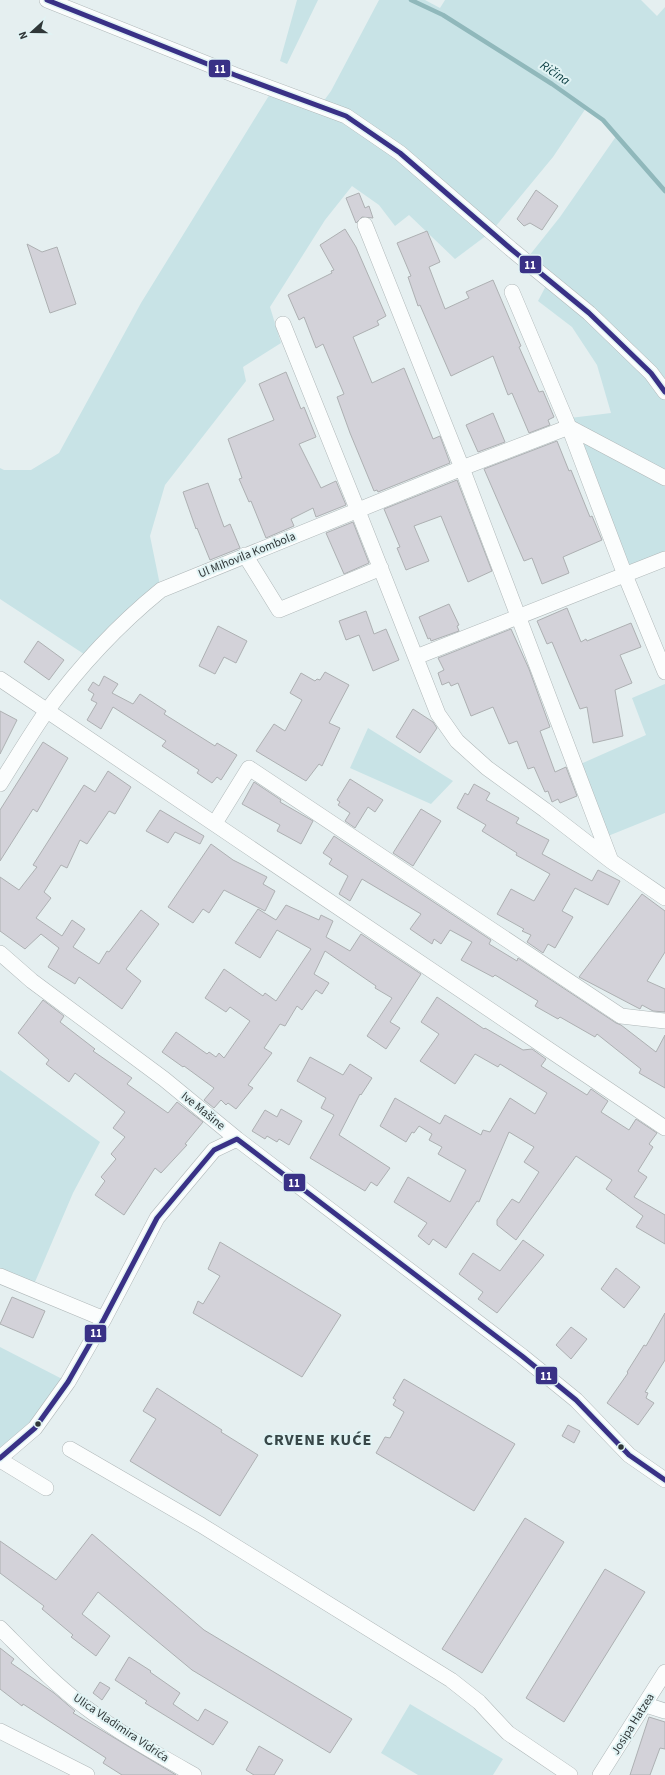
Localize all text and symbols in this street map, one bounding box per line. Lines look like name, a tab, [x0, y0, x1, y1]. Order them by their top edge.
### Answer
north arrow	[12, 12, 52, 52]
text: N	[15, 29, 31, 42]
water label: Ričina	[536, 56, 574, 90]
line badge: 11	[208, 59, 231, 78]
text: 11	[214, 62, 226, 77]
line badge: 11	[519, 255, 542, 274]
text: 11	[524, 258, 536, 273]
street label: Ul Mihovila Kombola	[196, 528, 298, 582]
street label: Ive Mašine	[177, 1088, 229, 1134]
line badge: 11	[283, 1173, 306, 1192]
text: 11	[288, 1176, 300, 1191]
line badge: 11	[84, 1324, 107, 1343]
text: 11	[90, 1326, 102, 1341]
line badge: 11	[535, 1366, 558, 1385]
text: 11	[540, 1369, 552, 1384]
unlabelled marker	[33, 1419, 43, 1429]
district label: CRVENE KUĆE	[264, 1429, 372, 1451]
unlabelled marker	[616, 1442, 626, 1452]
street label: Ulica Vladimira Vidrića	[70, 1690, 172, 1766]
street label: Josipa Hatzea	[607, 1690, 659, 1758]

